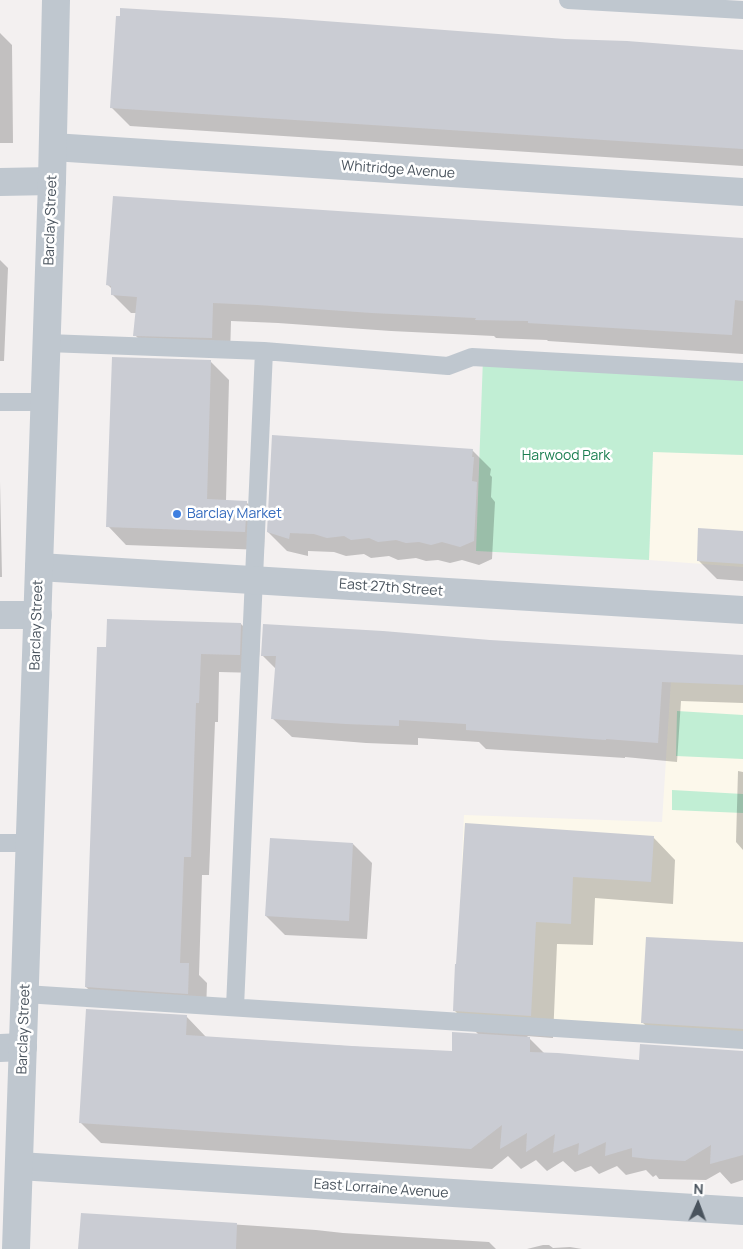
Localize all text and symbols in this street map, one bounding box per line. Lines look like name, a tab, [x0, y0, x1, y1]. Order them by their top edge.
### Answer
street label: Whitridge Avenue	[341, 158, 455, 182]
street label: Barclay Street	[41, 174, 61, 266]
park label: Harwood Park	[522, 448, 610, 464]
place label: Barclay Market	[187, 506, 282, 522]
marker: Barclay Market	[171, 508, 183, 520]
street label: East 27th Street	[338, 576, 444, 600]
street label: Barclay Street	[27, 579, 47, 671]
street label: Barclay Street	[14, 983, 34, 1075]
street label: East Lorraine Avenue	[313, 1176, 449, 1202]
north arrow	[673, 1179, 723, 1229]
text: N	[693, 1179, 704, 1198]

